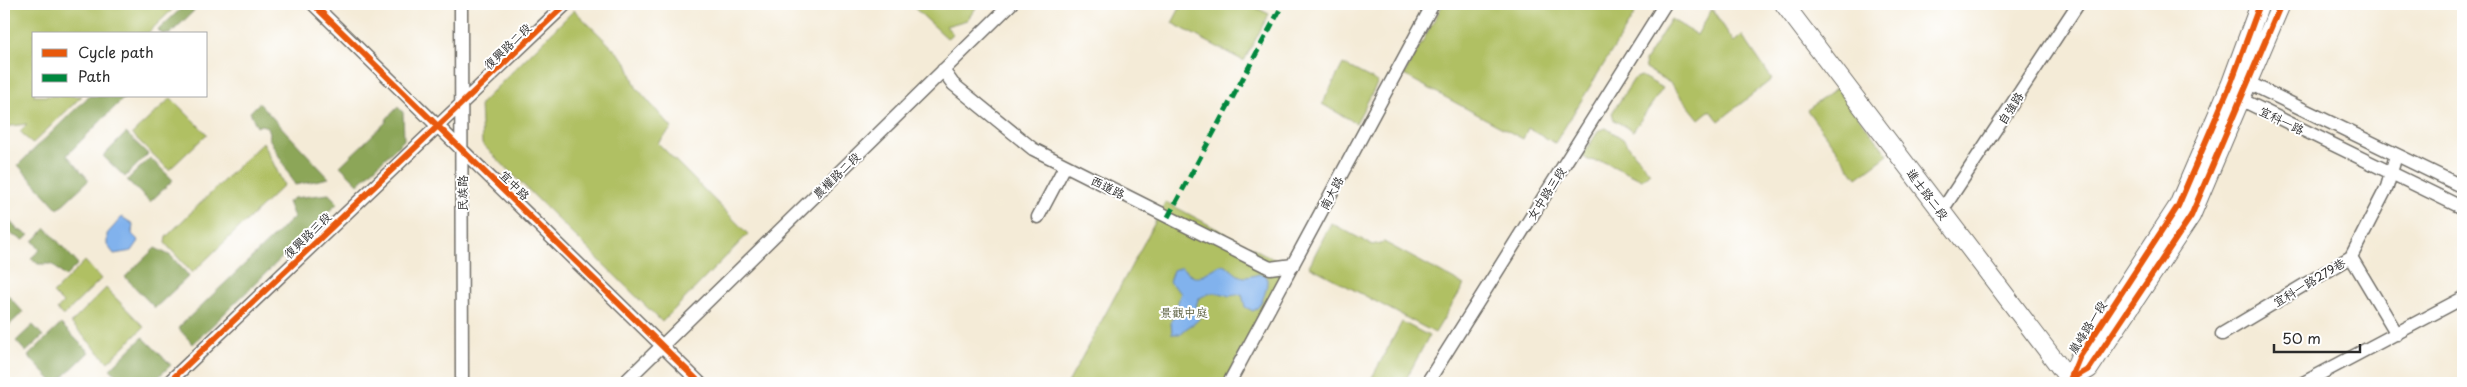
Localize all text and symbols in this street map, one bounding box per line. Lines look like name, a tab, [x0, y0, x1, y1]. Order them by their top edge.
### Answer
street label: 復興路二段	[479, 19, 535, 73]
legend	[32, 32, 208, 98]
text: Cycle path	[78, 40, 154, 63]
text: Path	[78, 64, 110, 87]
street label: 自強路	[1993, 88, 2027, 128]
street label: 宜科一路	[2256, 101, 2308, 139]
street label: 農權路二段	[808, 148, 864, 202]
street label: 女中路三段	[1522, 163, 1570, 223]
street label: 進士路二段	[1903, 165, 1953, 223]
street label: 宜中路	[496, 166, 534, 204]
street label: 西道路	[1088, 171, 1128, 203]
street label: 南大路	[1315, 173, 1347, 213]
street label: 民族路	[453, 175, 471, 211]
street label: 復興路三段	[279, 208, 335, 262]
street label: 宜科一路279巷	[2269, 253, 2349, 311]
street label: 嵐峰路一段	[2063, 297, 2111, 357]
park label: 景觀中庭	[1160, 303, 1208, 321]
scale bar	[2274, 322, 2361, 354]
text: 50 m	[2282, 326, 2321, 349]

